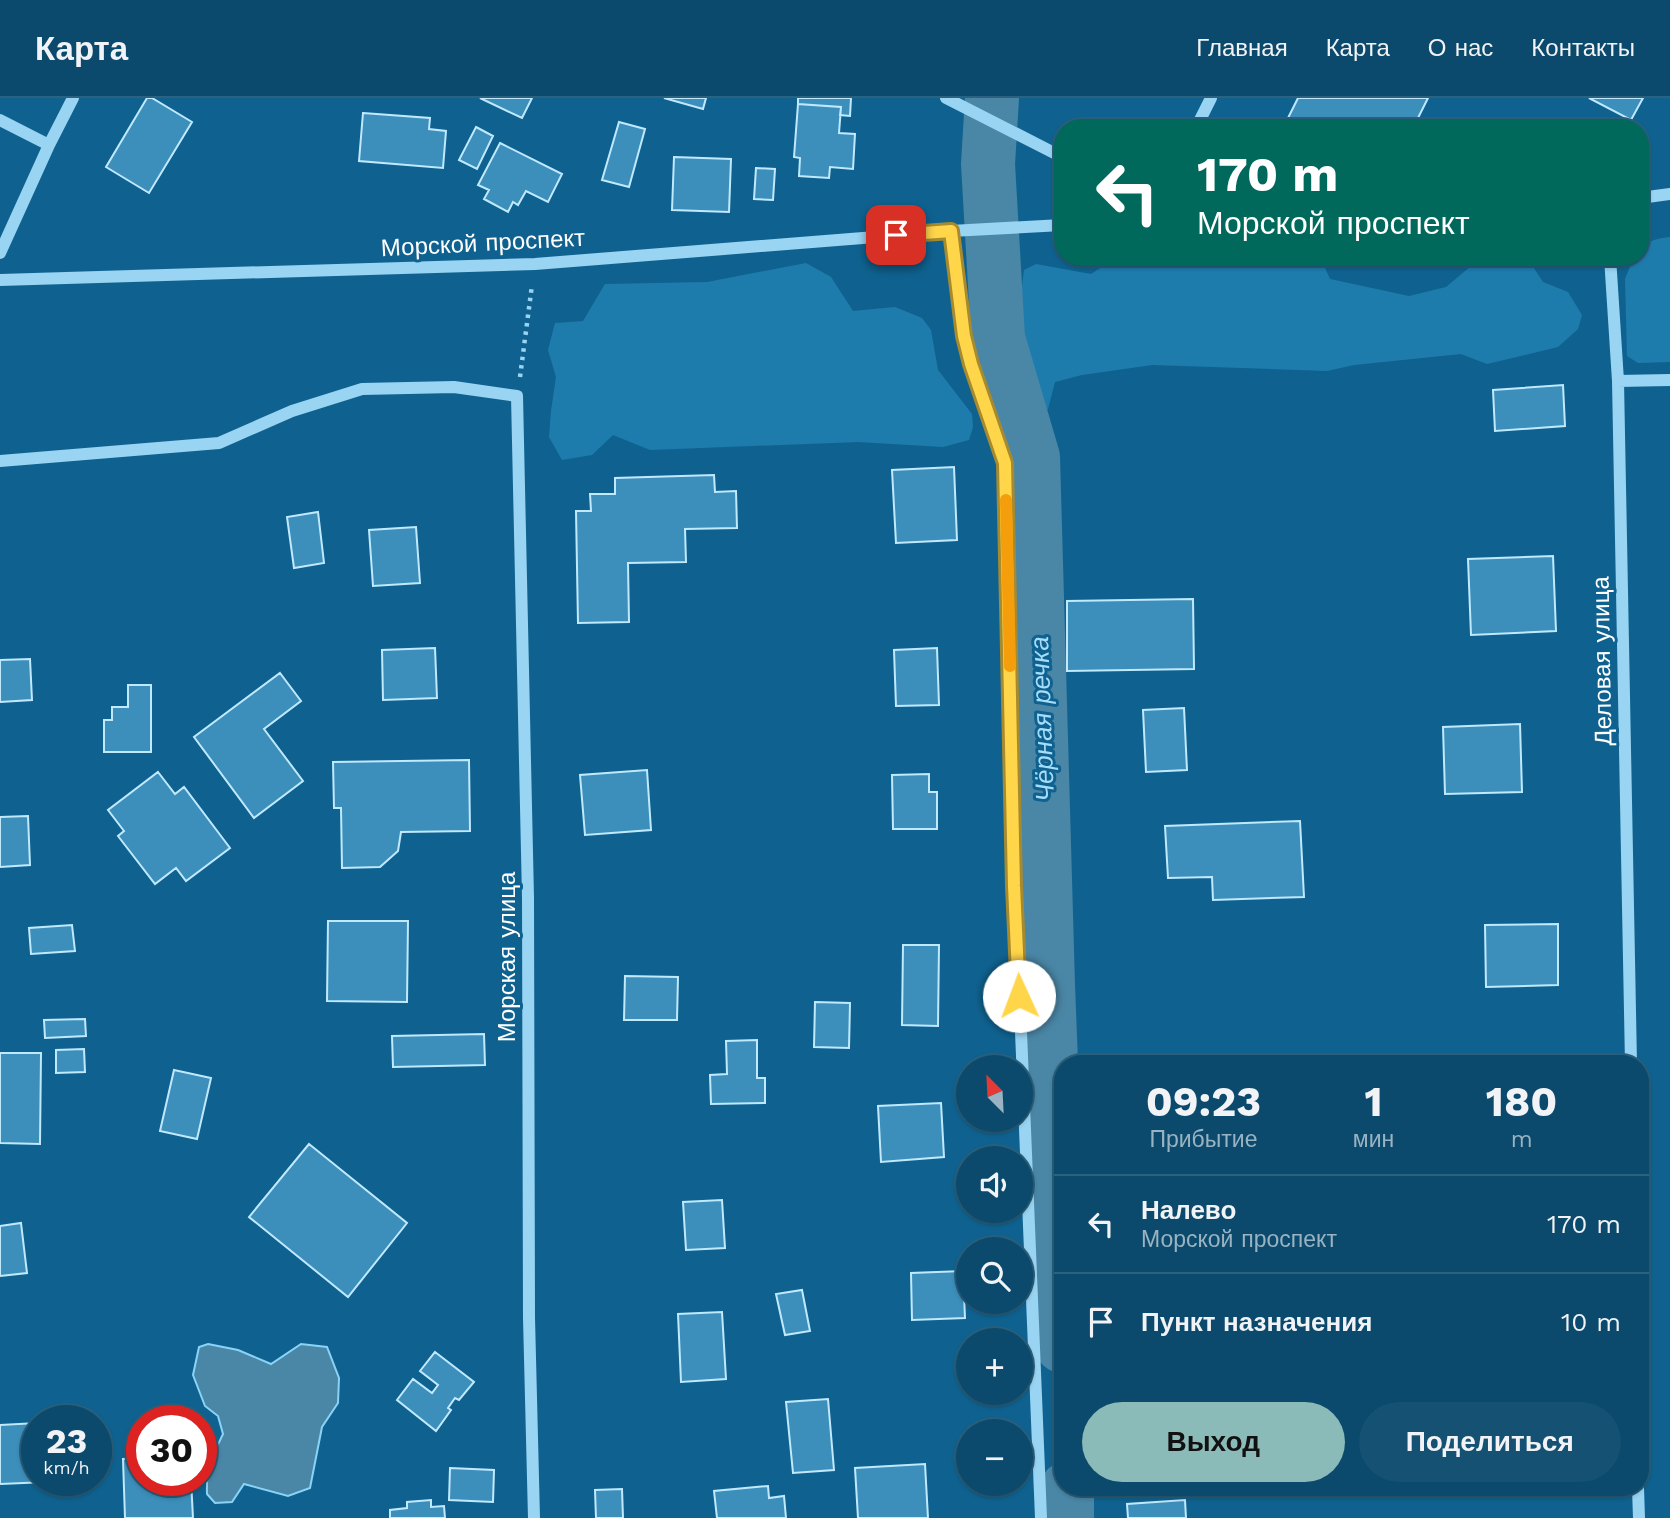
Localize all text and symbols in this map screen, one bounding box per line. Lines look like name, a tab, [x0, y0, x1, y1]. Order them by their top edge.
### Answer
text: Карта	[35, 29, 128, 68]
text: Главная	[1196, 34, 1288, 62]
text: Карта	[1326, 34, 1390, 62]
text: О нас	[1428, 34, 1493, 62]
text: Контакты	[1531, 34, 1635, 62]
text: 170 m	[1197, 145, 1338, 203]
icon: left	[1082, 147, 1173, 238]
text: Морской проспект	[1197, 204, 1470, 242]
pin	[866, 205, 926, 265]
icon: arrive	[877, 216, 915, 254]
street label: Морской проспект	[380, 224, 586, 262]
street label: Деловая улица	[1587, 575, 1617, 746]
water label: Чёрная речка	[1024, 636, 1060, 802]
street label: Морская улица	[493, 871, 521, 1042]
position arrow	[982, 959, 1056, 1033]
north arrow	[956, 1055, 1032, 1132]
map controls	[956, 1055, 1033, 1496]
text: 09:23	[1146, 1077, 1261, 1126]
text: 1	[1364, 1077, 1383, 1126]
text: 180	[1486, 1077, 1557, 1126]
text: Прибытие	[1149, 1126, 1257, 1153]
text: мин	[1353, 1126, 1394, 1153]
text: m	[1511, 1126, 1533, 1153]
button: sound	[956, 1146, 1033, 1223]
text: Налево	[1141, 1195, 1236, 1225]
icon: left	[1082, 1205, 1120, 1243]
text: 170 m	[1547, 1209, 1621, 1239]
text: Морской проспект	[1141, 1226, 1337, 1253]
button: search	[956, 1237, 1033, 1314]
icon: arrive	[1082, 1303, 1120, 1341]
text: Пункт назначения	[1141, 1307, 1372, 1337]
text: 10 m	[1561, 1307, 1621, 1337]
button: +	[956, 1328, 1033, 1405]
button: Выход	[1082, 1402, 1345, 1482]
button: Поделиться	[1359, 1402, 1621, 1482]
speed limit sign: 30	[126, 1405, 217, 1496]
button: −	[956, 1419, 1033, 1496]
text: 23	[46, 1420, 87, 1462]
text: km/h	[43, 1457, 90, 1478]

